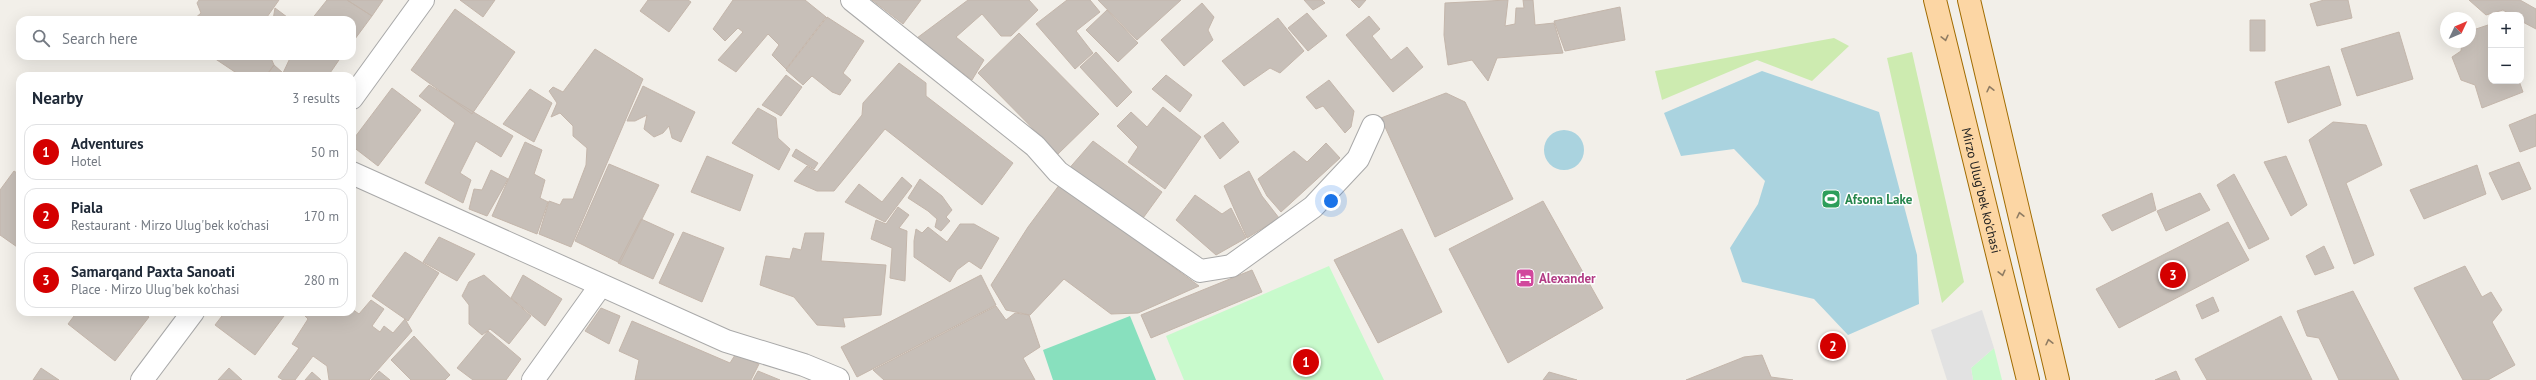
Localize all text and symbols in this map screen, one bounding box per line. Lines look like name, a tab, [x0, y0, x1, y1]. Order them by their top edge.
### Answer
north arrow	[2440, 12, 2476, 48]
map controls	[2488, 12, 2524, 84]
button: +	[2488, 12, 2524, 48]
search box	[16, 16, 356, 60]
icon: search	[30, 27, 52, 49]
text: Search here	[62, 29, 138, 48]
one-way arrow	[1940, 35, 1948, 41]
button: −	[2488, 48, 2524, 84]
one-way arrow	[1986, 86, 1994, 92]
text: Nearby	[32, 87, 83, 109]
text: 3 results	[292, 90, 340, 107]
street label: Mirzo Ulug'bek ko'chasi	[1958, 126, 2005, 255]
text: Adventures	[71, 134, 144, 153]
text: 1	[42, 144, 50, 161]
text: 50 m	[311, 144, 339, 161]
text: Hotel	[71, 153, 101, 170]
sports icon: Afsona Lake	[1820, 188, 1842, 210]
your location	[1321, 191, 1341, 211]
place label: Afsona Lake	[1845, 191, 1913, 208]
text: Piala	[71, 198, 103, 217]
text: 2	[42, 208, 50, 225]
text: 170 m	[304, 208, 339, 225]
one-way arrow	[2016, 212, 2024, 219]
text: Restaurant · Mirzo Ulug'bek ko'chasi	[71, 217, 269, 234]
pin: 3	[2160, 260, 2186, 290]
text: Samarqand Paxta Sanoati	[71, 262, 235, 281]
hotel icon: Alexander	[1514, 267, 1536, 289]
place label: Alexander	[1539, 270, 1596, 287]
one-way arrow	[1998, 270, 2006, 276]
text: 3	[42, 272, 50, 289]
text: 280 m	[304, 272, 339, 289]
text: Place · Mirzo Ulug'bek ko'chasi	[71, 281, 240, 298]
pin: 2	[1820, 331, 1846, 361]
one-way arrow	[2046, 339, 2054, 345]
pin: 1	[1293, 347, 1319, 377]

